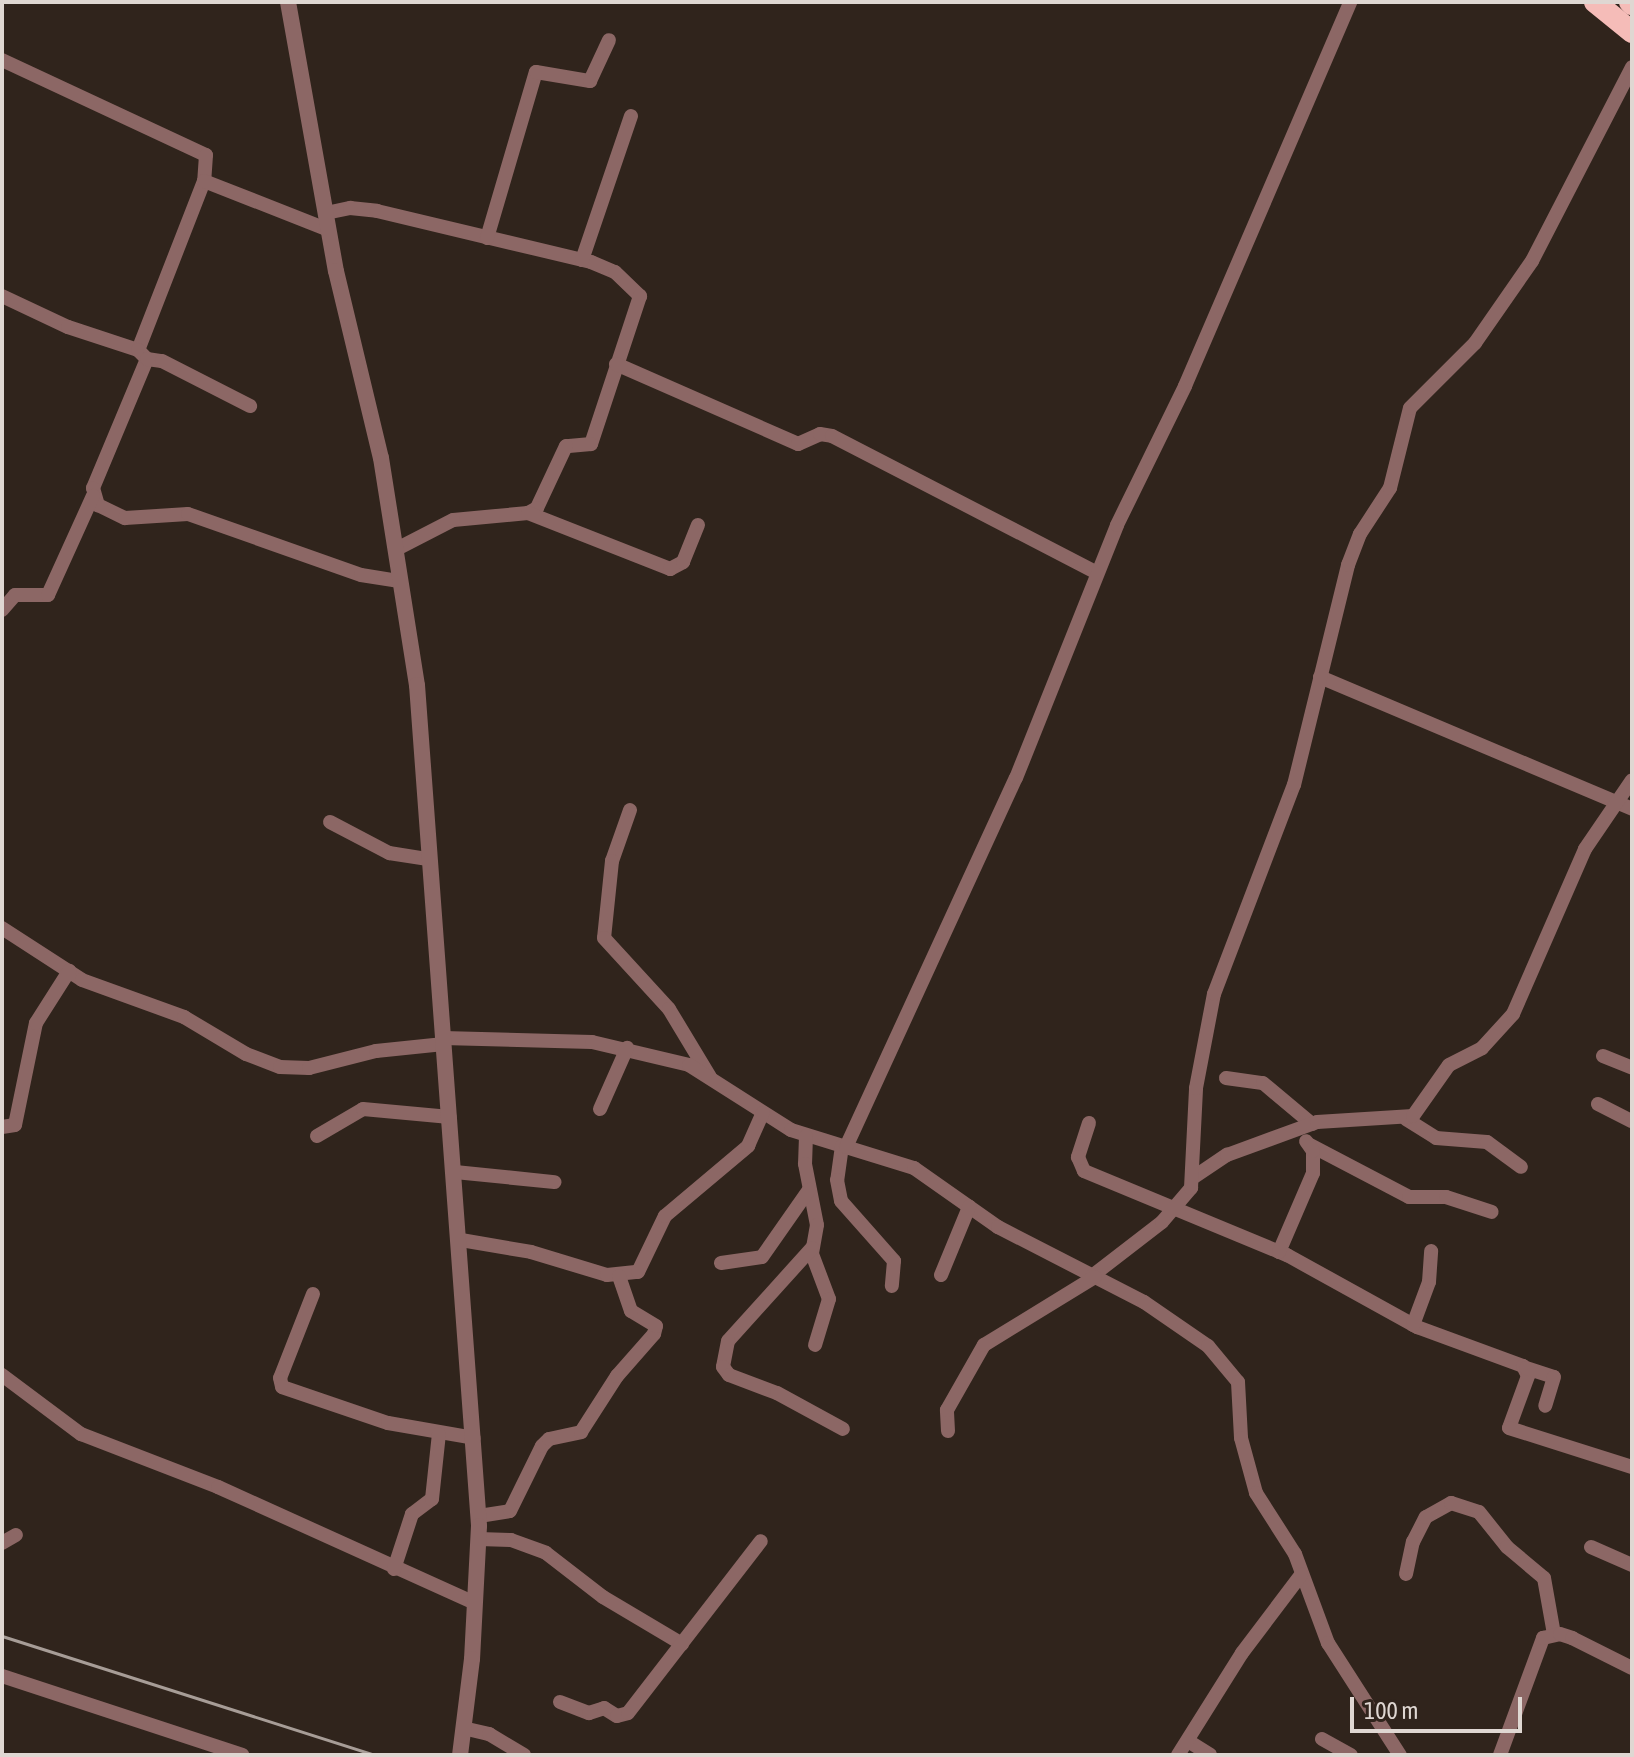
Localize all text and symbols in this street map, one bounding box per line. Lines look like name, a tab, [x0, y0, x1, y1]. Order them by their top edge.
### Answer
scale bar	[1354, 1681, 1526, 1731]
text: 100 m	[1364, 1697, 1418, 1724]

